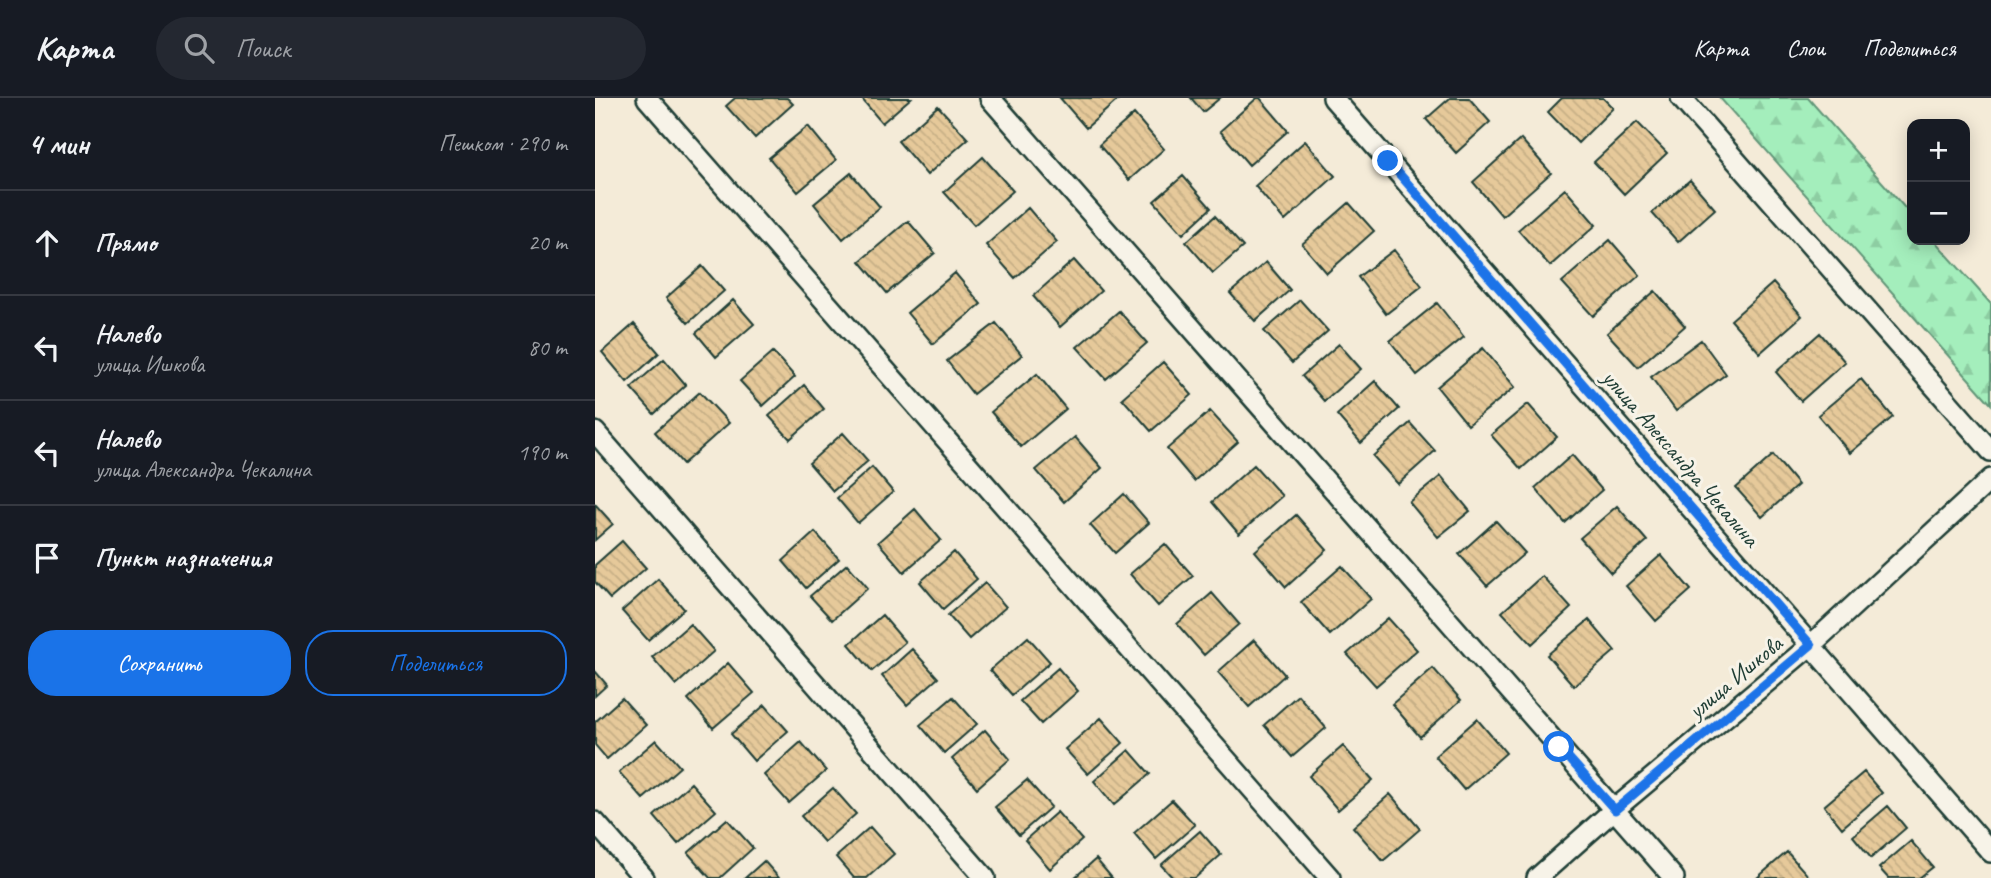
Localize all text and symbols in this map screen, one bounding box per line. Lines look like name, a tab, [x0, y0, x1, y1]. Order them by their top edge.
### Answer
search box	[156, 17, 646, 80]
text: Карта	[35, 27, 114, 69]
icon: search	[180, 29, 218, 67]
text: Поиск	[236, 32, 290, 65]
text: Карта	[1694, 33, 1748, 63]
text: Слои	[1786, 33, 1825, 63]
text: Поделиться	[1863, 33, 1956, 63]
map controls	[1907, 119, 1970, 245]
button: +	[1907, 119, 1970, 182]
text: 4 мин	[28, 125, 89, 163]
text: Пешком · 290 m	[439, 129, 567, 158]
route end	[1372, 145, 1403, 176]
button: −	[1907, 182, 1970, 245]
icon: ahead	[28, 224, 66, 262]
text: Прямо	[95, 226, 157, 259]
text: 20 m	[528, 228, 567, 257]
text: Налево	[95, 317, 161, 350]
icon: left	[28, 329, 66, 367]
text: 80 m	[528, 333, 567, 362]
text: улица Ишкова	[95, 350, 204, 379]
street label: улица Александра Чекалина	[1594, 362, 1767, 554]
text: Налево	[95, 422, 161, 455]
icon: left	[28, 434, 66, 472]
text: 190 m	[518, 438, 567, 467]
text: улица Александра Чекалина	[95, 455, 311, 484]
icon: arrive	[28, 539, 66, 577]
text: Пункт назначения	[95, 541, 271, 574]
street label: улица Ишкова	[1680, 628, 1789, 726]
button: Сохранить	[28, 630, 291, 696]
button: Поделиться	[305, 630, 567, 696]
route start	[1543, 731, 1574, 762]

